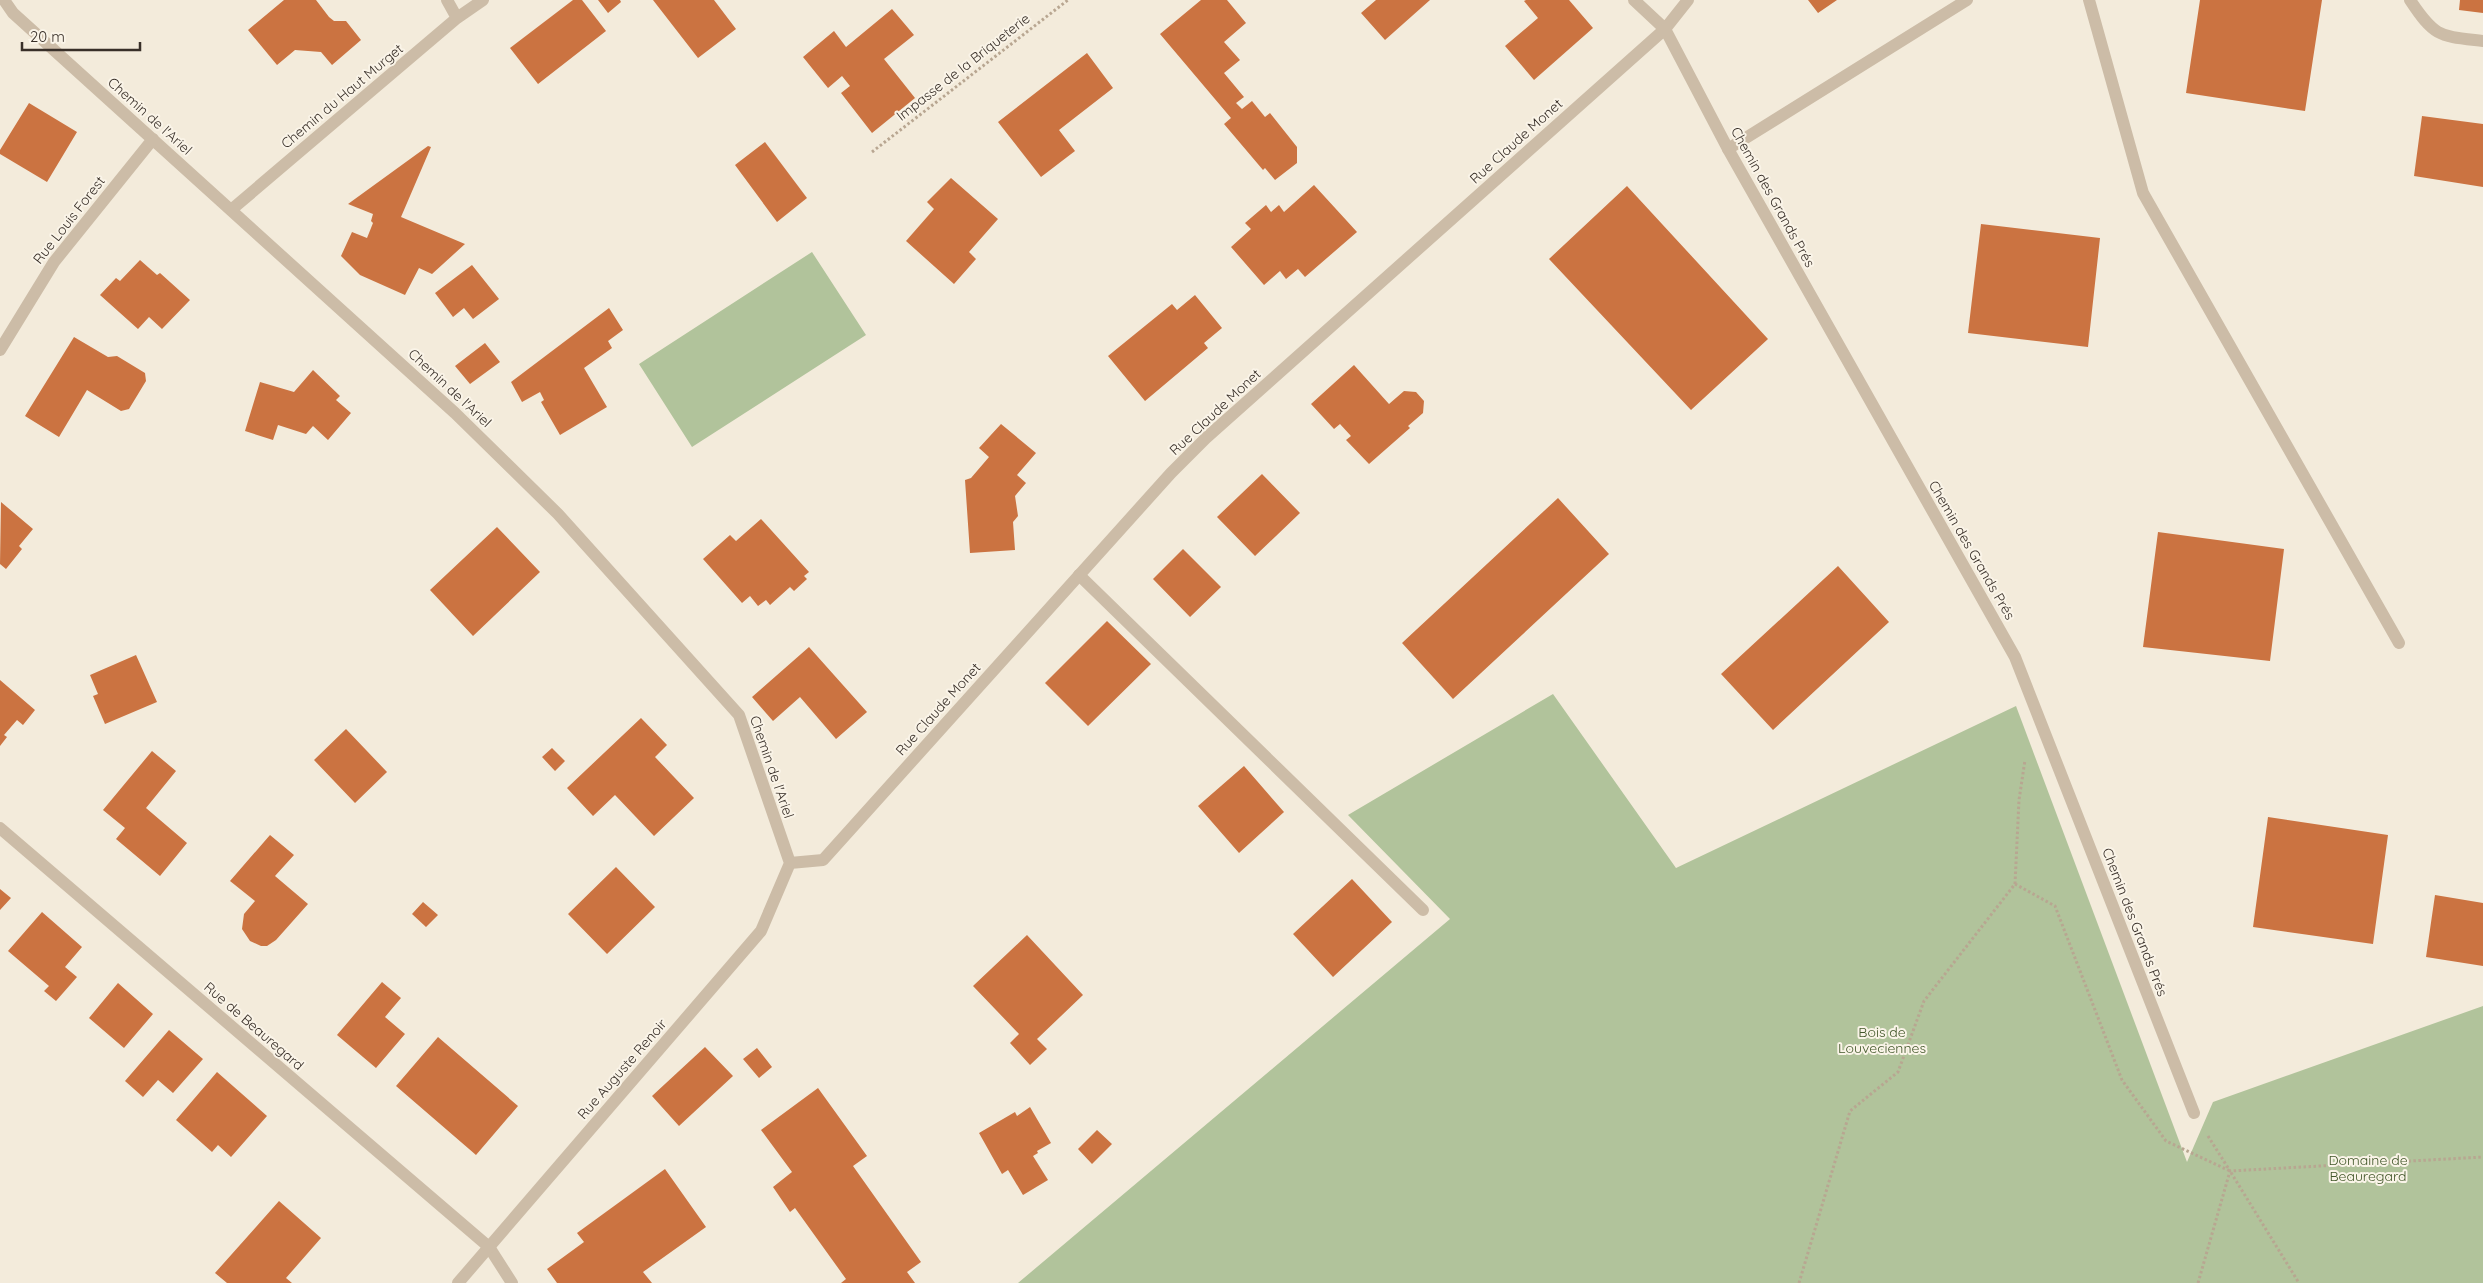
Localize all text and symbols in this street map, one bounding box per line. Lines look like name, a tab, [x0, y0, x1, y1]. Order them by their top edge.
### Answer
street label: Impasse de la Briqueterie	[893, 9, 1033, 125]
scale bar	[22, 20, 140, 52]
text: 20 m	[30, 27, 65, 46]
street label: Chemin du Haut Murget	[277, 39, 407, 152]
street label: Chemin de l'Ariel	[104, 73, 196, 159]
street label: Rue Claude Monet	[1466, 94, 1566, 187]
street label: Chemin des Grands Prés	[1727, 124, 1819, 270]
street label: Rue Louis Forest	[29, 172, 109, 268]
street label: Chemin de l'Ariel	[405, 345, 495, 431]
street label: Rue Claude Monet	[1165, 365, 1265, 459]
street label: Chemin des Grands Prés	[1925, 477, 2019, 623]
street label: Rue Claude Monet	[892, 659, 985, 759]
street label: Chemin de l'Ariel	[746, 713, 798, 821]
street label: Chemin des Grands Prés	[2098, 845, 2172, 999]
street label: Rue de Beauregard	[200, 978, 308, 1074]
street label: Rue Auguste Renoir	[573, 1015, 671, 1123]
park label: Bois de Louveciennes	[1838, 1023, 1926, 1057]
park label: Domaine de Beauregard	[2328, 1151, 2408, 1185]

